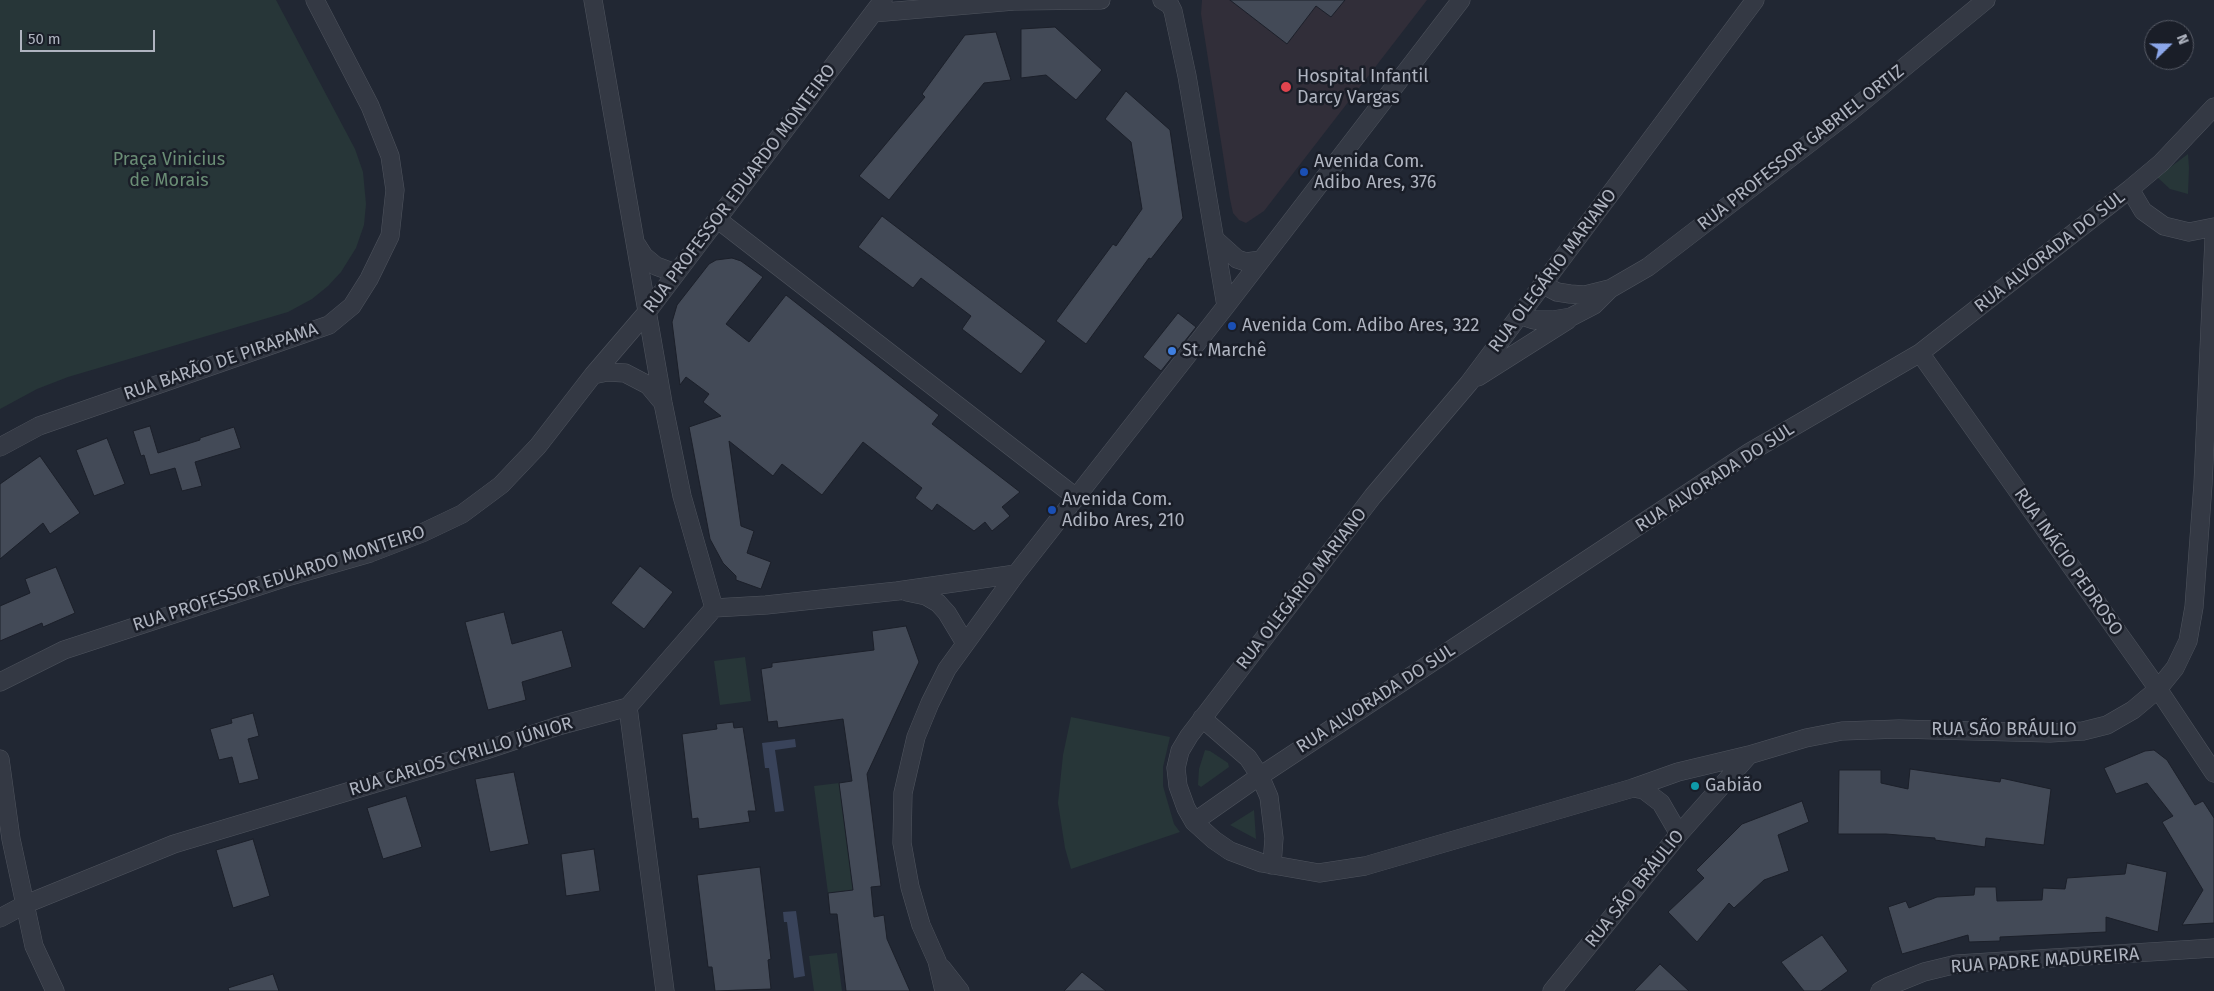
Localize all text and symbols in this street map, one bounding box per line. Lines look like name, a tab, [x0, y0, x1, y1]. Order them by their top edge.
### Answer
scale bar	[22, 20, 158, 52]
north arrow	[2144, 20, 2194, 70]
text: 50 m	[28, 30, 61, 48]
text: N	[2173, 32, 2192, 47]
street label: RUA PROFESSOR EDUARDO MONTEIRO	[639, 60, 841, 318]
street label: RUA PROFESSOR GABRIEL ORTIZ	[1693, 61, 1909, 235]
place label: Hospital Infantil Darcy Vargas	[1297, 66, 1429, 108]
marker: Hospital Infantil Darcy Vargas	[1279, 80, 1293, 94]
park label: Praça Vinicius de Morais	[113, 149, 225, 192]
place label: Avenida Com. Adibo Ares, 376	[1314, 151, 1436, 193]
marker: Avenida Com. Adibo Ares, 376	[1298, 166, 1310, 178]
street label: RUA OLEGÁRIO MARIANO	[1484, 185, 1622, 357]
street label: RUA ALVORADA DO SUL	[1970, 187, 2130, 317]
place label: Avenida Com. Adibo Ares, 322	[1242, 315, 1479, 337]
street label: RUA BARÃO DE PIRAPAMA	[121, 319, 321, 405]
marker: Avenida Com. Adibo Ares, 322	[1226, 320, 1238, 332]
place label: St. Marchê	[1182, 340, 1267, 362]
marker: St. Marchê	[1166, 345, 1178, 357]
street label: RUA ALVORADA DO SUL	[1632, 419, 1798, 537]
street label: RUA INÁCIO PEDROSO	[2009, 484, 2127, 640]
place label: Avenida Com. Adibo Ares, 210	[1062, 489, 1184, 532]
marker: Avenida Com. Adibo Ares, 210	[1046, 504, 1058, 516]
street label: RUA OLEGÁRIO MARIANO	[1232, 504, 1372, 674]
street label: RUA PROFESSOR EDUARDO MONTEIRO	[130, 521, 428, 637]
street label: RUA ALVORADA DO SUL	[1293, 640, 1459, 758]
street label: RUA CARLOS CYRILLO JÚNIOR	[347, 713, 575, 801]
street label: RUA SÃO BRÁULIO	[1931, 719, 2077, 741]
place label: Gabião	[1705, 775, 1762, 797]
marker: Gabião	[1689, 780, 1701, 792]
street label: RUA SÃO BRÁULIO	[1581, 826, 1689, 952]
street label: RUA PADRE MADUREIRA	[1950, 944, 2140, 978]

